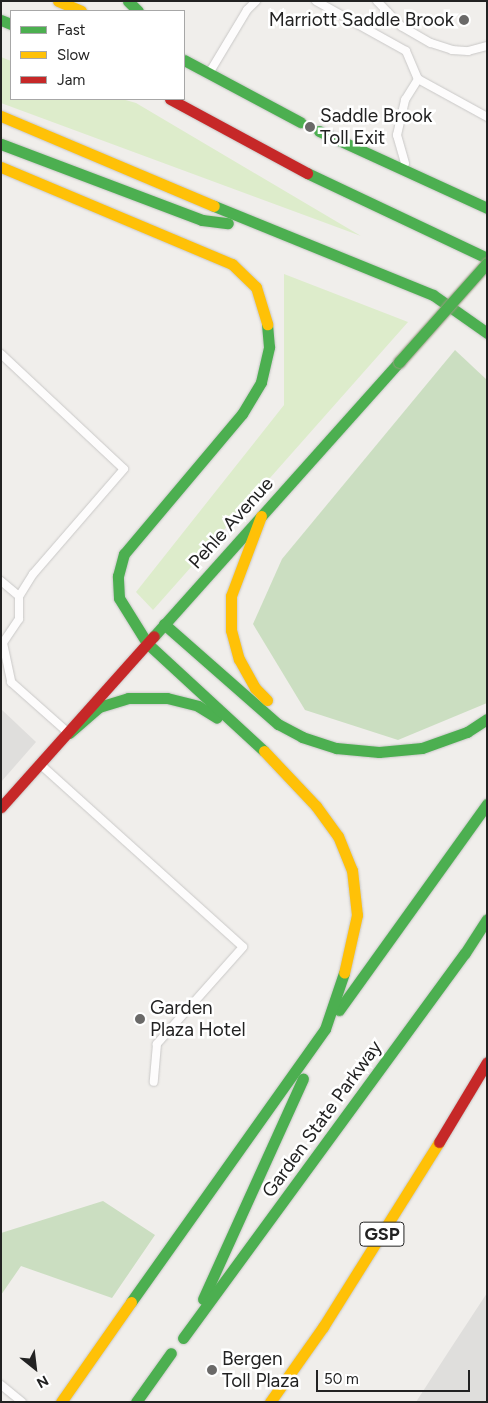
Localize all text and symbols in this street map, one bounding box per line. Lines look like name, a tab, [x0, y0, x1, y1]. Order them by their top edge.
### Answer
place label: Marriott Saddle Brook	[269, 9, 454, 31]
legend	[10, 10, 185, 100]
marker: Marriott Saddle Brook	[458, 14, 470, 26]
text: Fast	[57, 21, 85, 39]
text: Slow	[57, 46, 90, 64]
text: Jam	[57, 71, 85, 89]
place label: Saddle Brook Toll Exit	[320, 105, 432, 149]
marker: Saddle Brook Toll Exit	[304, 121, 316, 133]
street label: Pehle Avenue	[184, 473, 278, 573]
place label: Garden Plaza Hotel	[150, 997, 246, 1041]
marker: Garden Plaza Hotel	[134, 1013, 146, 1025]
street label: Garden State Parkway	[257, 1036, 387, 1202]
road number: GSP	[358, 1218, 406, 1250]
north arrow	[10, 1343, 60, 1393]
place label: Bergen Toll Plaza	[222, 1348, 299, 1392]
scale bar	[318, 1360, 472, 1392]
marker: Bergen Toll Plaza	[206, 1364, 218, 1376]
text: 50 m	[324, 1370, 359, 1388]
text: N	[34, 1371, 51, 1392]

